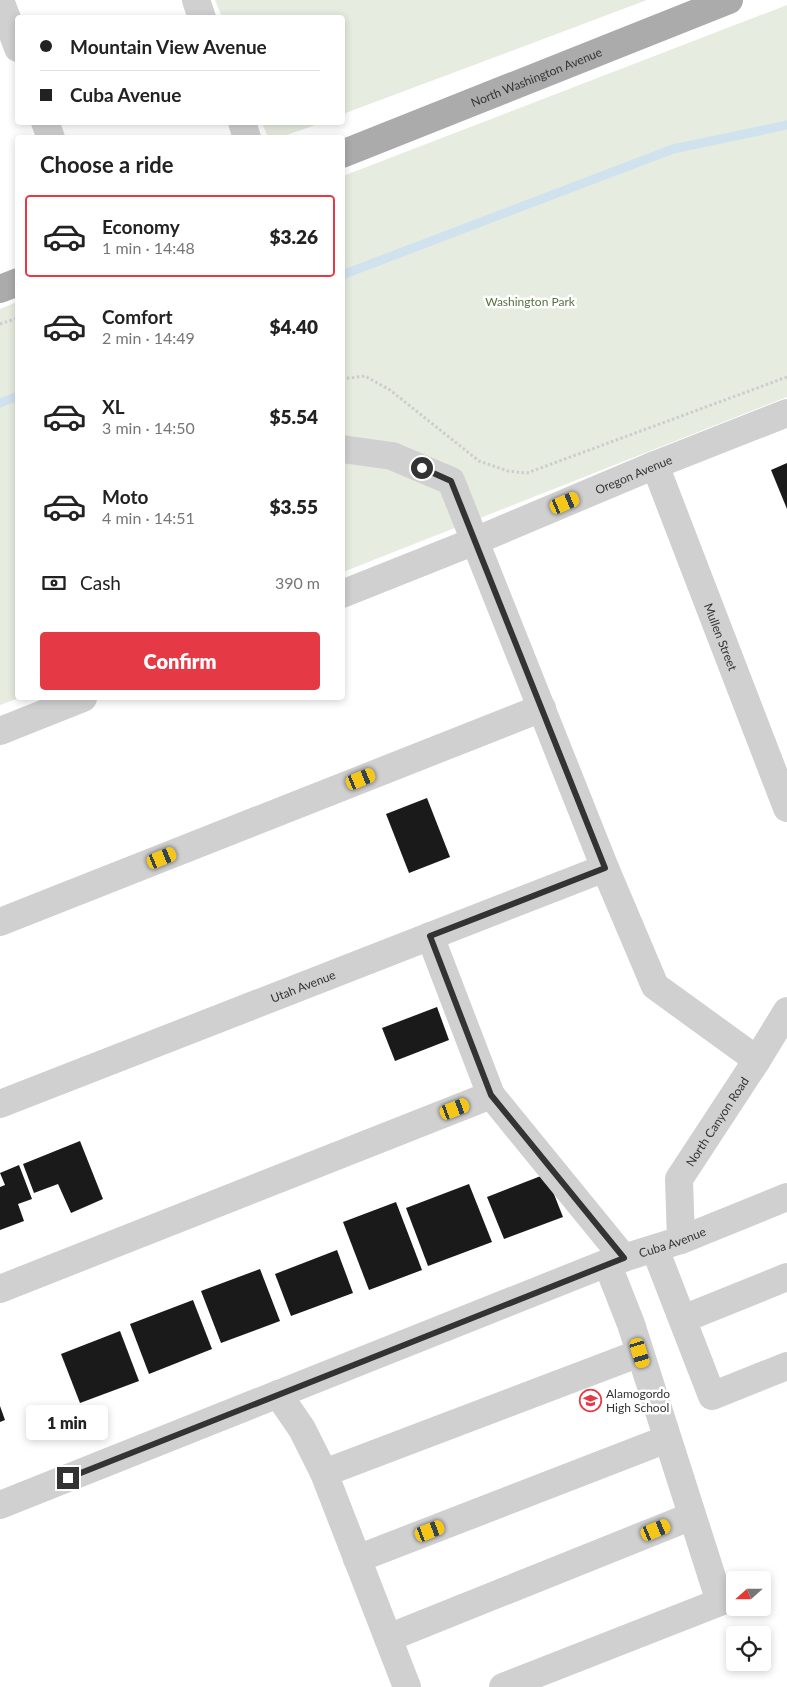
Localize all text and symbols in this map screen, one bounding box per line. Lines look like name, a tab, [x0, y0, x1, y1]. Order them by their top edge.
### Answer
text: Mountain View Avenue	[70, 35, 267, 58]
street label: North Washington Avenue	[468, 44, 604, 110]
text: Cuba Avenue	[70, 83, 181, 106]
text: Choose a ride	[40, 151, 174, 178]
icon: car	[42, 214, 87, 259]
text: Economy	[102, 215, 180, 238]
text: $3.26	[269, 225, 318, 248]
text: 1 min · 14:48	[102, 238, 195, 257]
park label: Washington Park	[485, 294, 576, 309]
icon: car	[42, 304, 87, 349]
text: Comfort	[102, 305, 173, 328]
text: $4.40	[269, 315, 318, 338]
text: 2 min · 14:49	[102, 328, 195, 347]
icon: car	[42, 394, 87, 439]
text: XL	[102, 395, 125, 418]
text: $5.54	[269, 405, 318, 428]
text: 3 min · 14:50	[102, 418, 195, 437]
street label: Oregon Avenue	[593, 452, 674, 497]
route start	[411, 457, 433, 479]
icon: car	[42, 484, 87, 529]
text: Moto	[102, 485, 148, 508]
car	[548, 490, 581, 516]
text: $3.55	[269, 495, 318, 518]
text: 4 min · 14:51	[102, 508, 195, 527]
icon: cash	[40, 569, 68, 597]
text: Cash	[80, 571, 121, 594]
text: 390 m	[275, 573, 320, 592]
street label: Mullen Street	[701, 601, 741, 673]
button: Confirm	[40, 632, 320, 690]
car	[344, 766, 377, 792]
car	[145, 845, 178, 871]
street label: Utah Avenue	[268, 967, 337, 1005]
street label: North Canyon Road	[682, 1074, 752, 1169]
car	[438, 1097, 471, 1121]
street label: Cuba Avenue	[637, 1223, 708, 1260]
car	[628, 1336, 651, 1370]
place label: Alamogordo High School	[606, 1386, 670, 1415]
school or university icon: Alamogordo High School	[578, 1388, 602, 1412]
callout: 1 min	[27, 1406, 109, 1440]
text: 1 min	[47, 1413, 87, 1432]
route end	[57, 1467, 79, 1489]
car	[639, 1517, 672, 1543]
car	[413, 1519, 446, 1543]
north arrow	[726, 1571, 771, 1616]
map controls	[726, 1571, 771, 1671]
button: locate	[726, 1626, 771, 1671]

